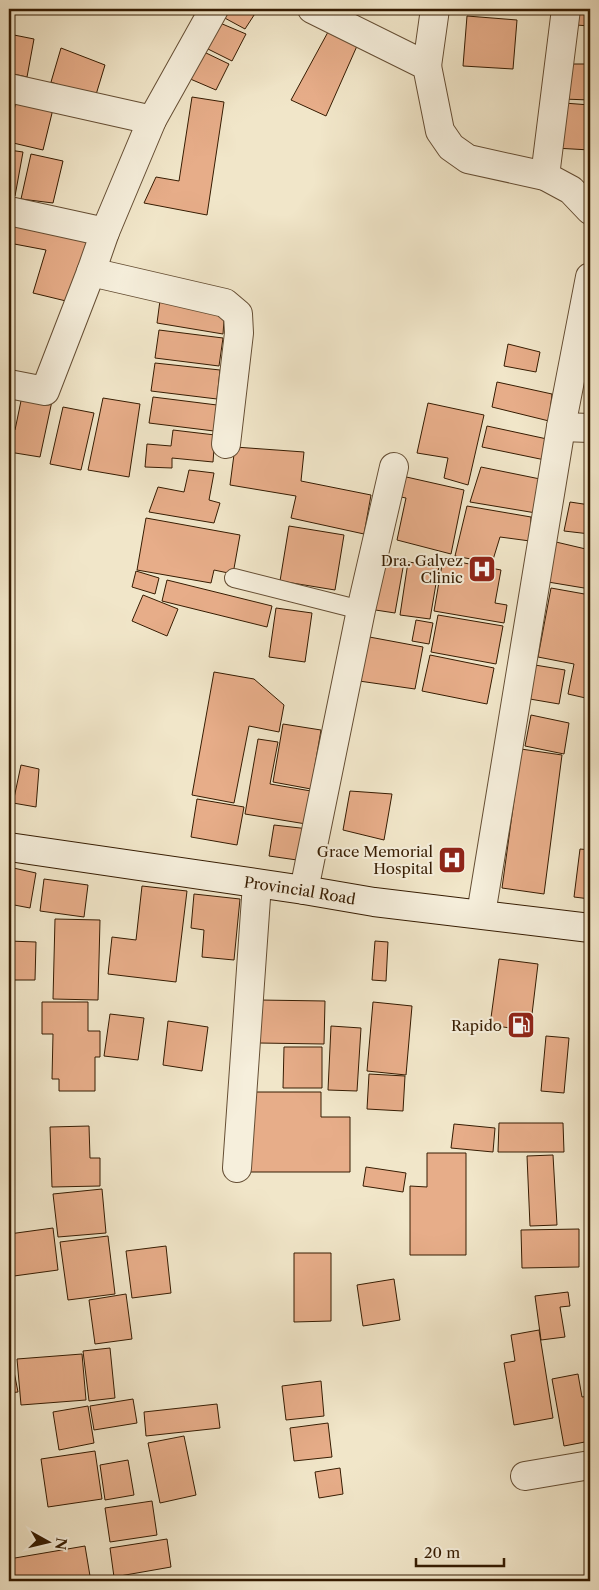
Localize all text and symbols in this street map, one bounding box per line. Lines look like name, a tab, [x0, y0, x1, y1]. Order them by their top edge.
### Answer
place label: Dra. Galvez Clinic	[381, 551, 463, 587]
hospital icon: Dra. Galvez Clinic	[467, 554, 497, 584]
place label: Grace Memorial Hospital	[317, 842, 434, 878]
hospital icon: Grace Memorial Hospital	[437, 845, 467, 875]
street label: Provincial Road	[243, 872, 357, 908]
fuel station icon: Rapido	[506, 1010, 536, 1040]
place label: Rapido	[451, 1016, 502, 1035]
north arrow	[22, 1518, 72, 1568]
scale bar	[416, 1535, 504, 1567]
text: N	[51, 1537, 71, 1551]
text: 20 m	[424, 1543, 460, 1562]

